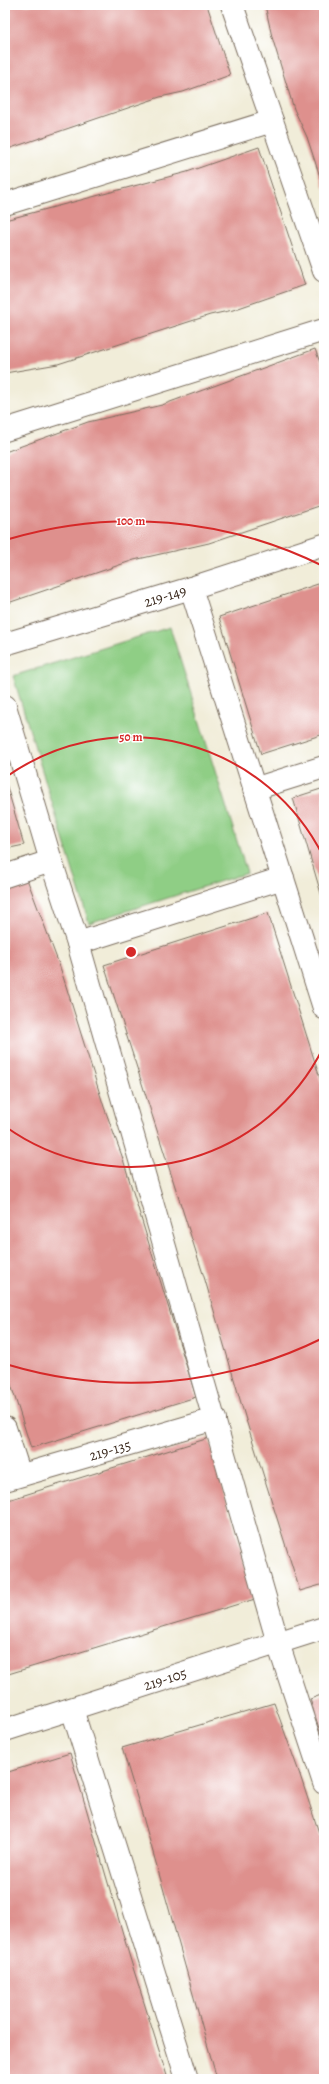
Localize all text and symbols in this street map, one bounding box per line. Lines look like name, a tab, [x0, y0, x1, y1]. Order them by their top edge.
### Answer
text: 100 m	[117, 513, 145, 529]
street label: 219-149	[141, 580, 189, 612]
text: 50 m	[119, 729, 143, 745]
centre of rings	[124, 945, 138, 959]
street label: 219-135	[87, 1435, 133, 1465]
street label: 219-105	[141, 1663, 189, 1695]

